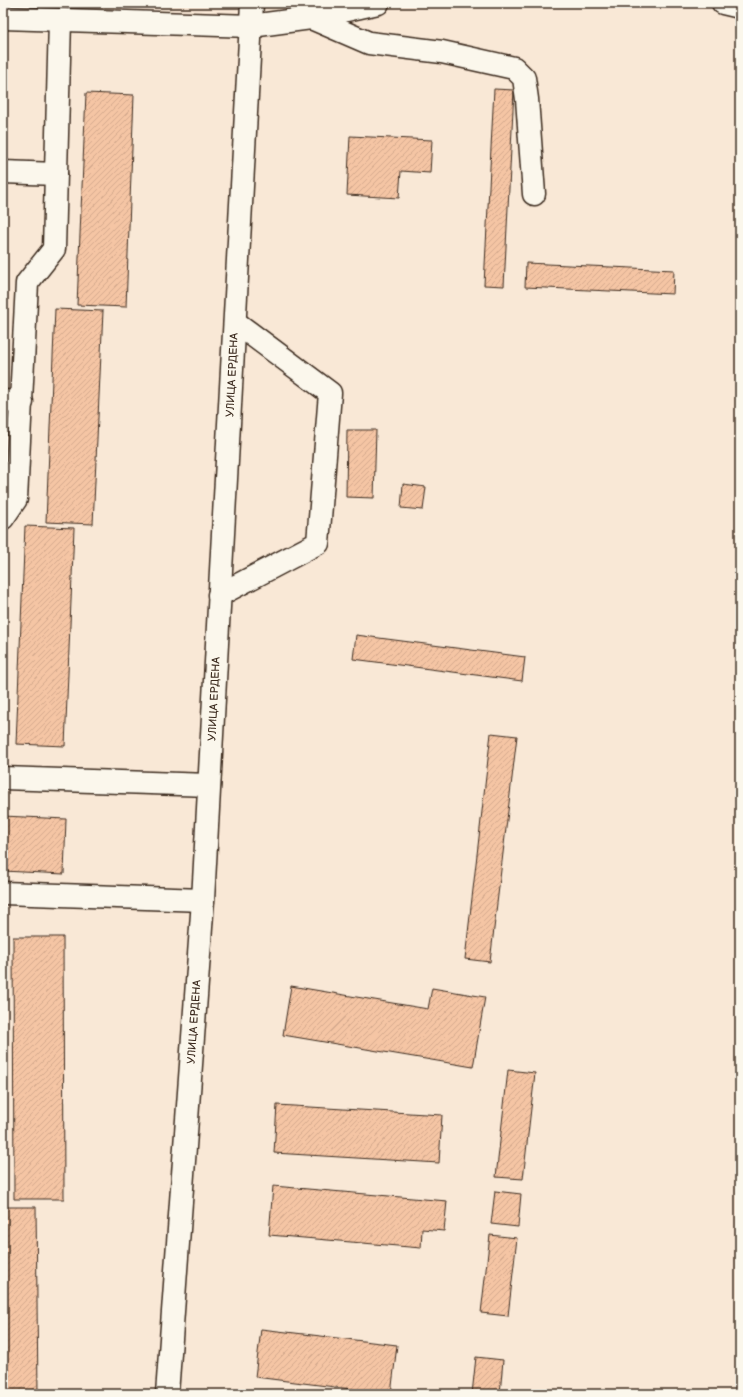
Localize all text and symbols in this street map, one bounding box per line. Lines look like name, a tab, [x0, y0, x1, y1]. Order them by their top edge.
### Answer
street label: УЛИЦА ЕРДЕНА	[223, 332, 241, 417]
street label: УЛИЦА ЕРДЕНА	[205, 656, 223, 741]
street label: УЛИЦА ЕРДЕНА	[185, 979, 203, 1064]

